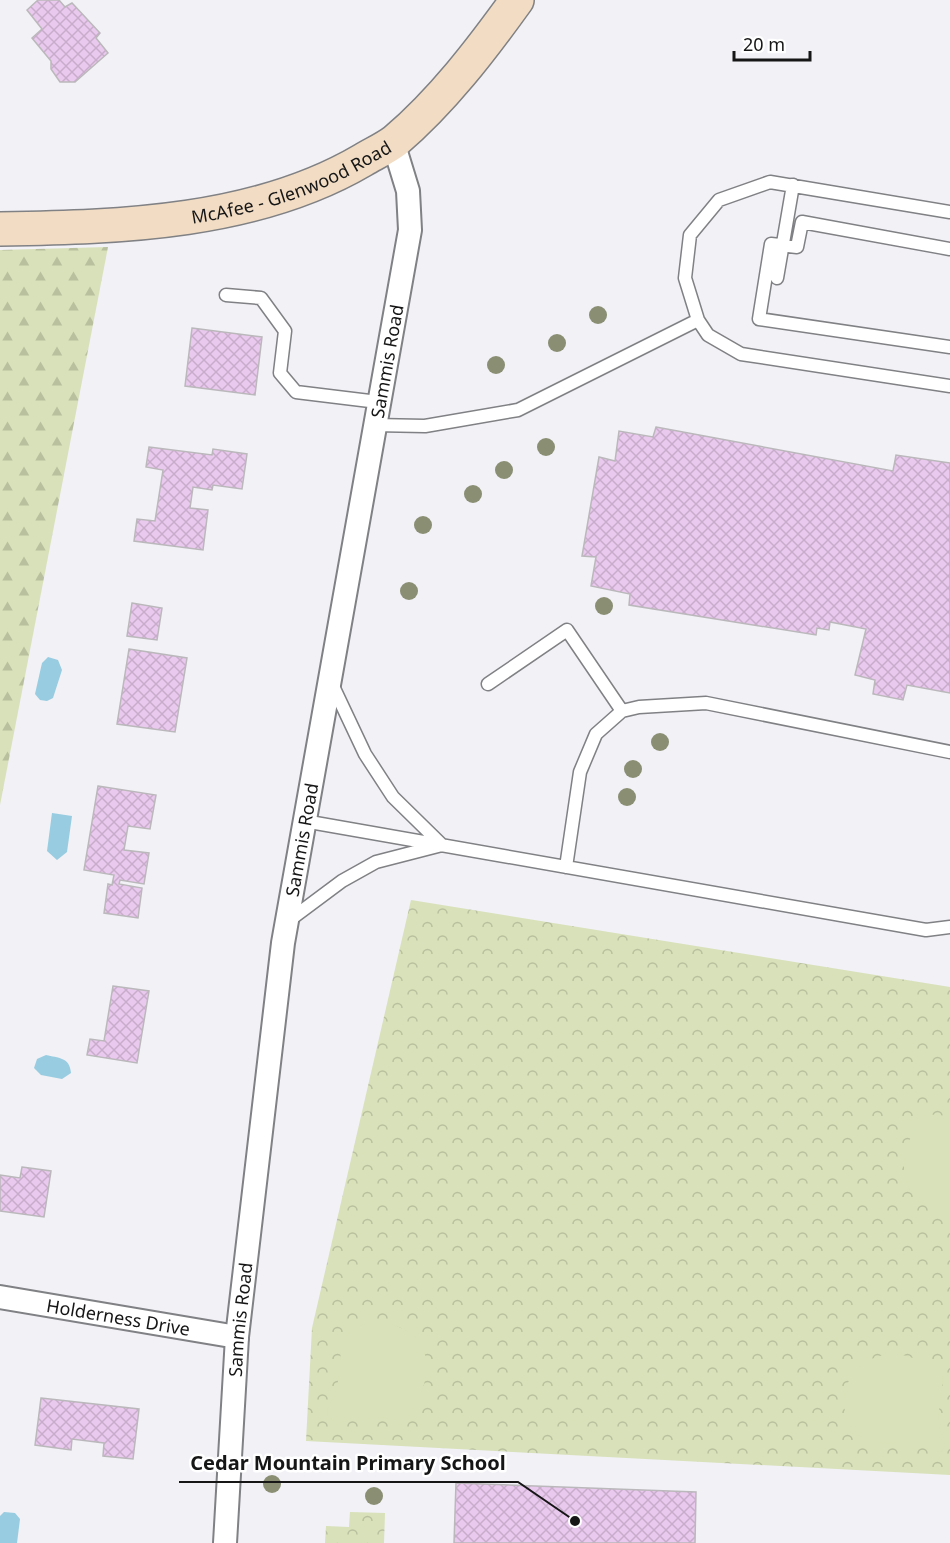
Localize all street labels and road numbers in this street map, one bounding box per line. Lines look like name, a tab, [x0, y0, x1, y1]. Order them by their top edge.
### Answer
street label: McAfee - Glenwood Road	[189, 135, 396, 229]
street label: Sammis Road	[365, 303, 409, 420]
street label: Sammis Road	[280, 781, 323, 898]
street label: Sammis Road	[223, 1261, 258, 1377]
street label: Holderness Drive	[45, 1293, 192, 1341]

